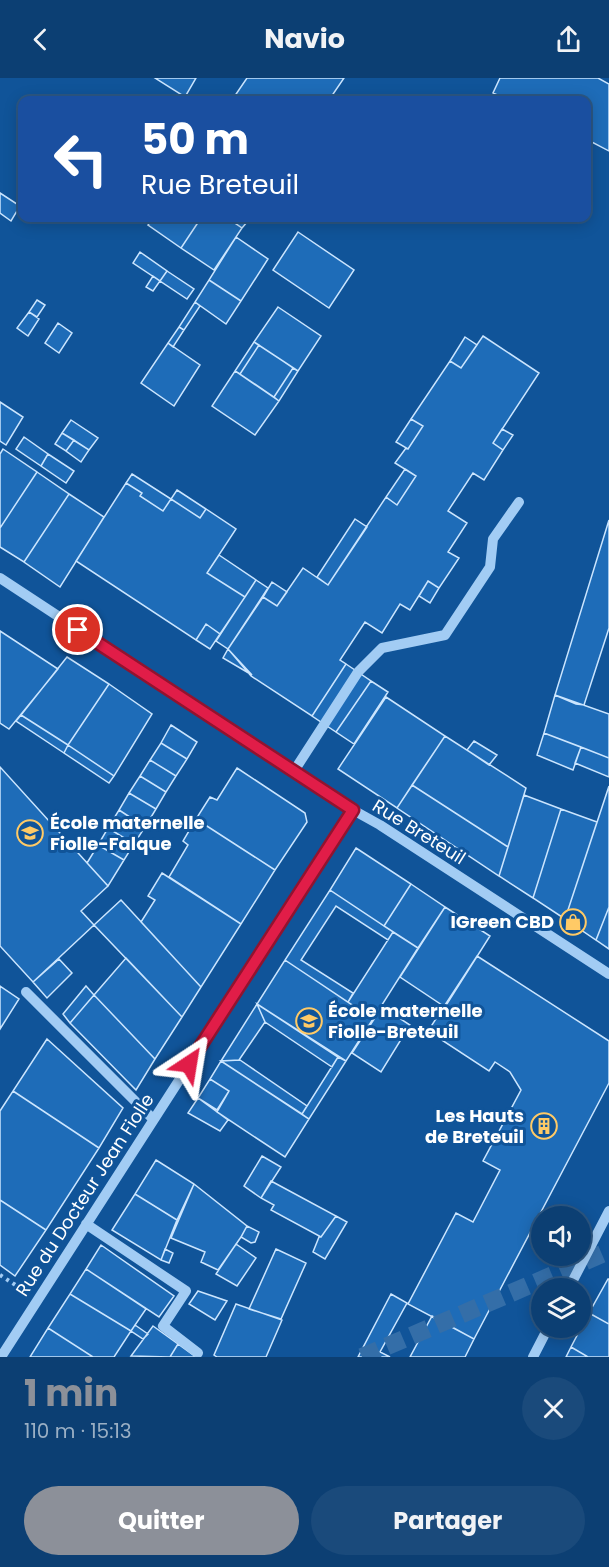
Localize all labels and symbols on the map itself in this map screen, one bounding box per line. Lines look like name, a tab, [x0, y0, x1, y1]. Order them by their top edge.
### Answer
pin	[52, 604, 103, 655]
street label: Rue Breteuil	[368, 793, 471, 870]
place label: École maternelle Fiolle-Falque	[50, 810, 205, 856]
school or university icon: École maternelle Fiolle-Falque	[15, 818, 45, 848]
shop icon: IGreen CBD	[558, 907, 588, 937]
place label: IGreen CBD	[450, 909, 554, 934]
place label: École maternelle Fiolle-Breteuil	[328, 998, 483, 1044]
school or university icon: École maternelle Fiolle-Breteuil	[294, 1006, 324, 1036]
position arrow	[157, 1032, 221, 1096]
street label: Rue du Docteur Jean Fiolle	[10, 1089, 160, 1301]
place label: Les Hauts de Breteuil	[425, 1103, 524, 1149]
building icon: Les Hauts de Breteuil	[529, 1111, 559, 1141]

